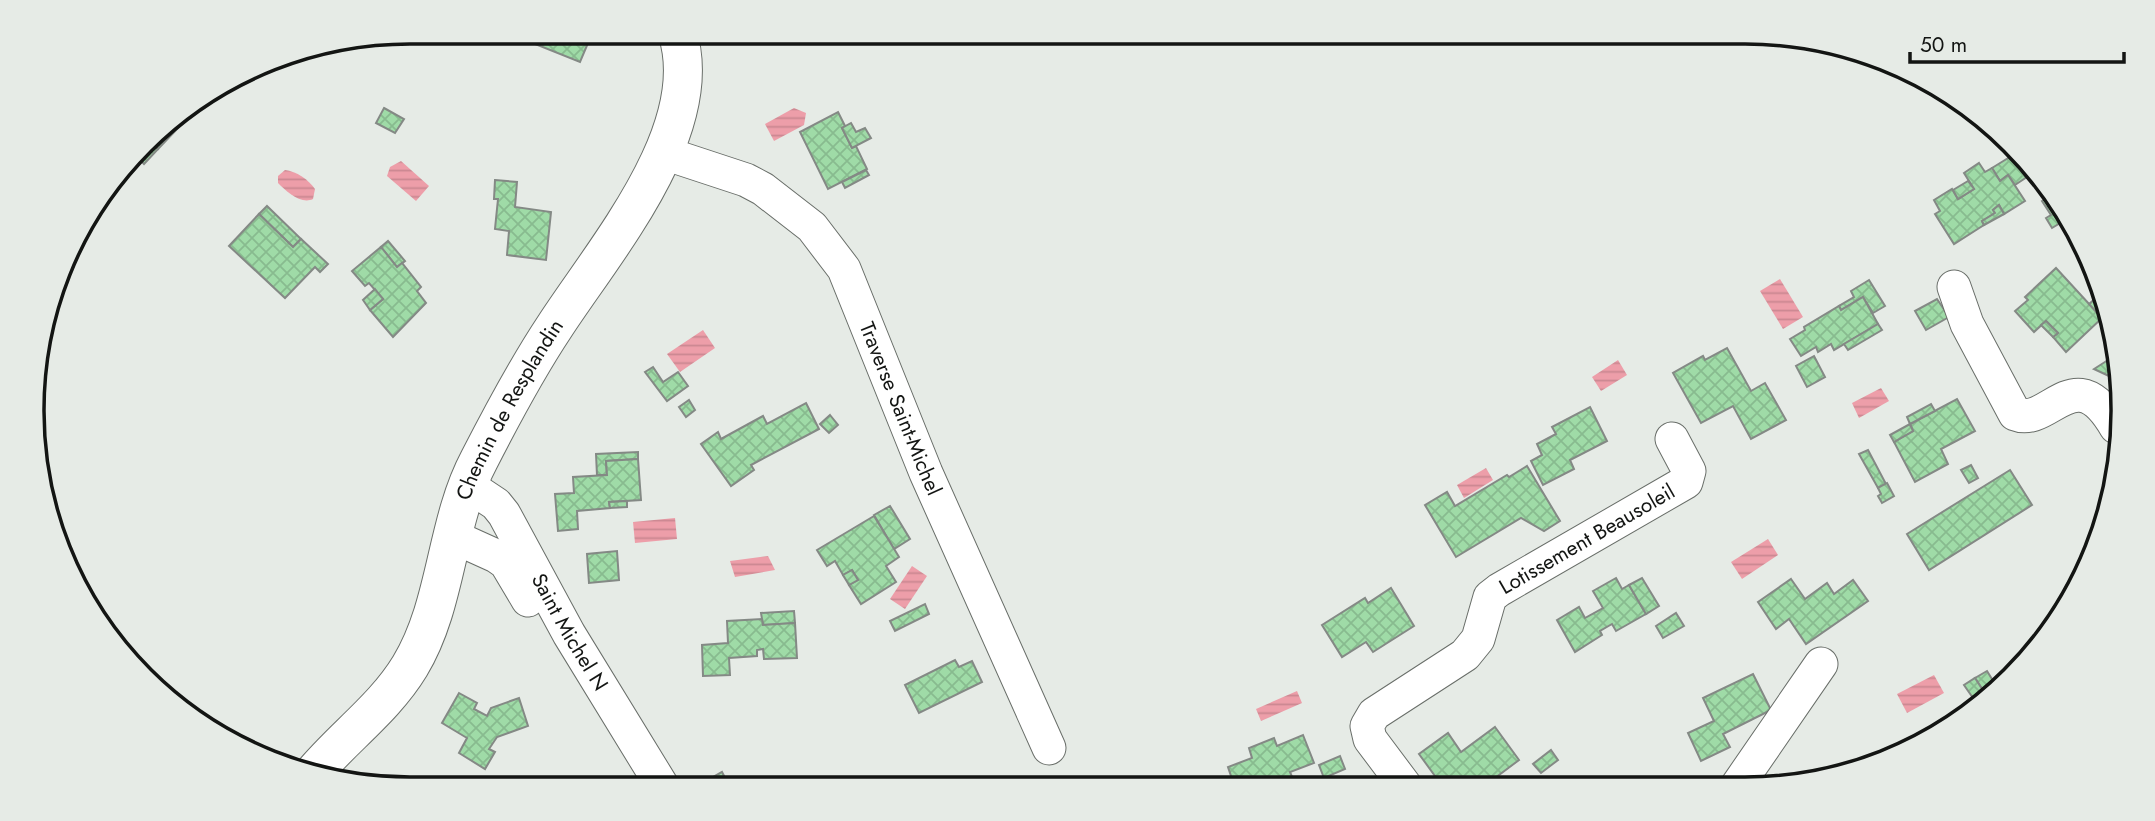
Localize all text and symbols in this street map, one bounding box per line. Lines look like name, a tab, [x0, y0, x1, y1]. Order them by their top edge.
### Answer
scale bar	[1910, 21, 2124, 65]
text: 50 m	[1920, 30, 1967, 60]
street label: Chemin de Resplandin	[448, 313, 571, 504]
street label: Traverse Saint-Michel	[852, 317, 949, 500]
street label: Lotissement Beausoleil	[1494, 477, 1680, 602]
street label: Saint Michel N	[524, 568, 615, 697]

